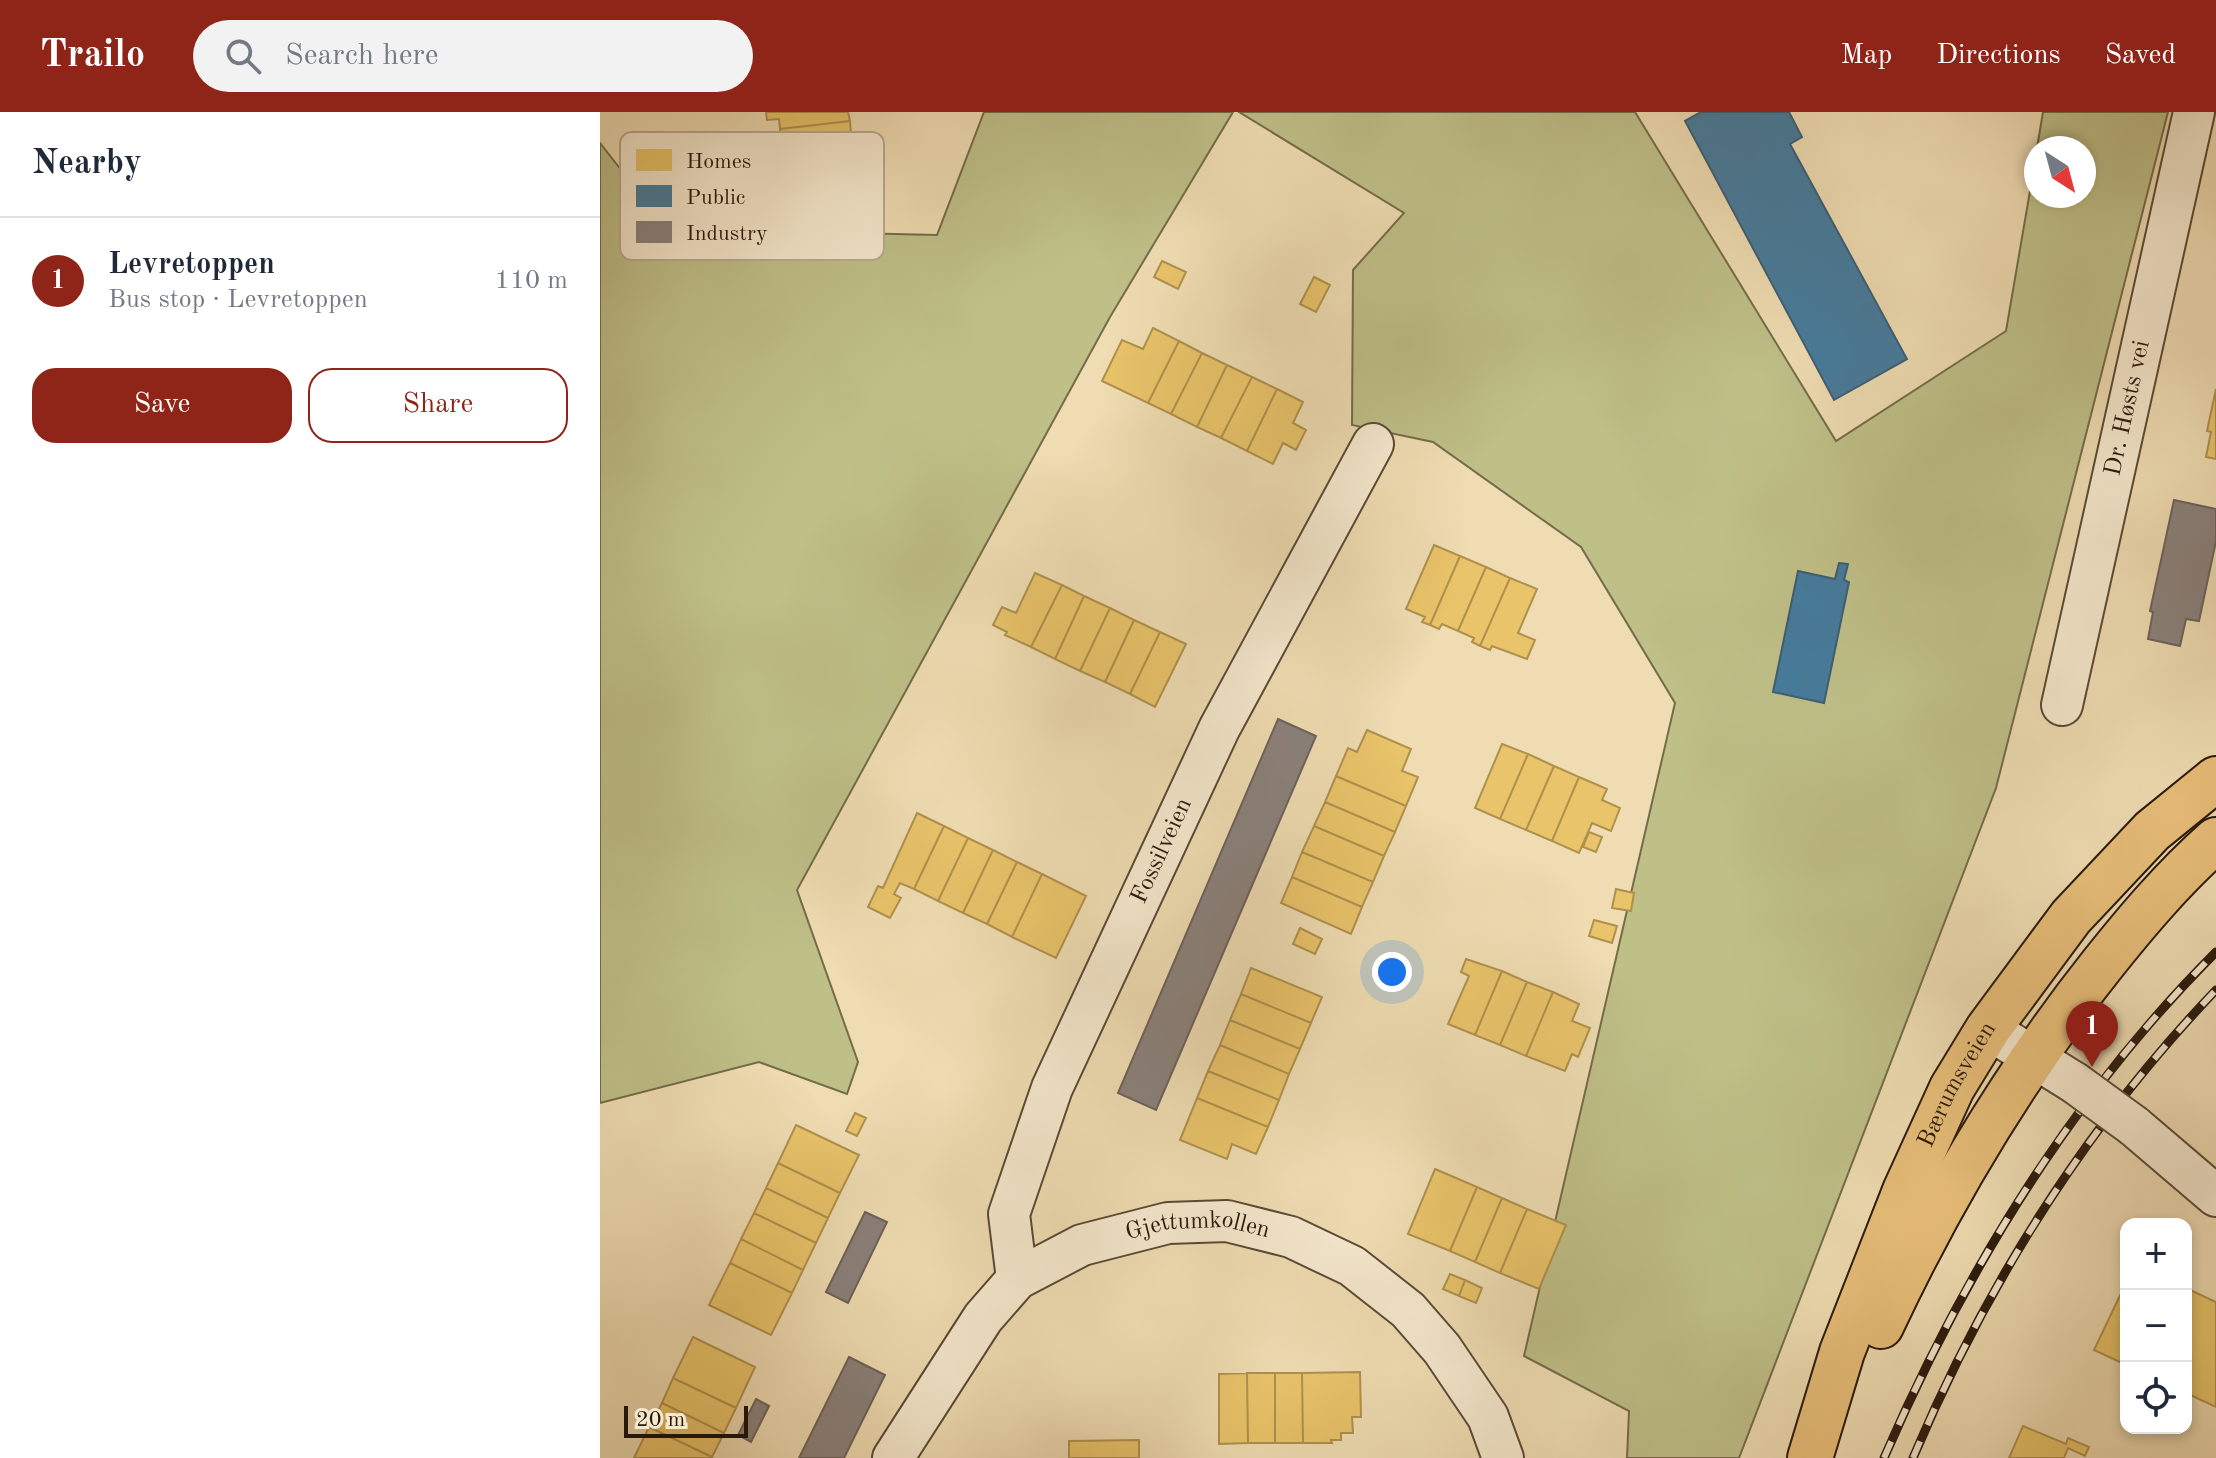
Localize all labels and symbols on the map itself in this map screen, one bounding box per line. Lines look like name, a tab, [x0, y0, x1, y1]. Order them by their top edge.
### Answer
legend	[620, 132, 884, 260]
north arrow	[2024, 136, 2096, 208]
text: Homes	[686, 151, 751, 173]
text: Public	[686, 187, 745, 209]
text: Industry	[686, 223, 768, 245]
street label: Dr. Høsts vei	[2101, 338, 2155, 478]
street label: Fossilveien	[1127, 795, 1197, 907]
your location	[1372, 952, 1412, 992]
pin: 1	[2066, 1001, 2118, 1067]
street label: Bærumsveien	[1914, 1018, 2001, 1151]
street label: Gjettumkollen	[1123, 1208, 1272, 1245]
scale bar	[624, 1402, 748, 1438]

